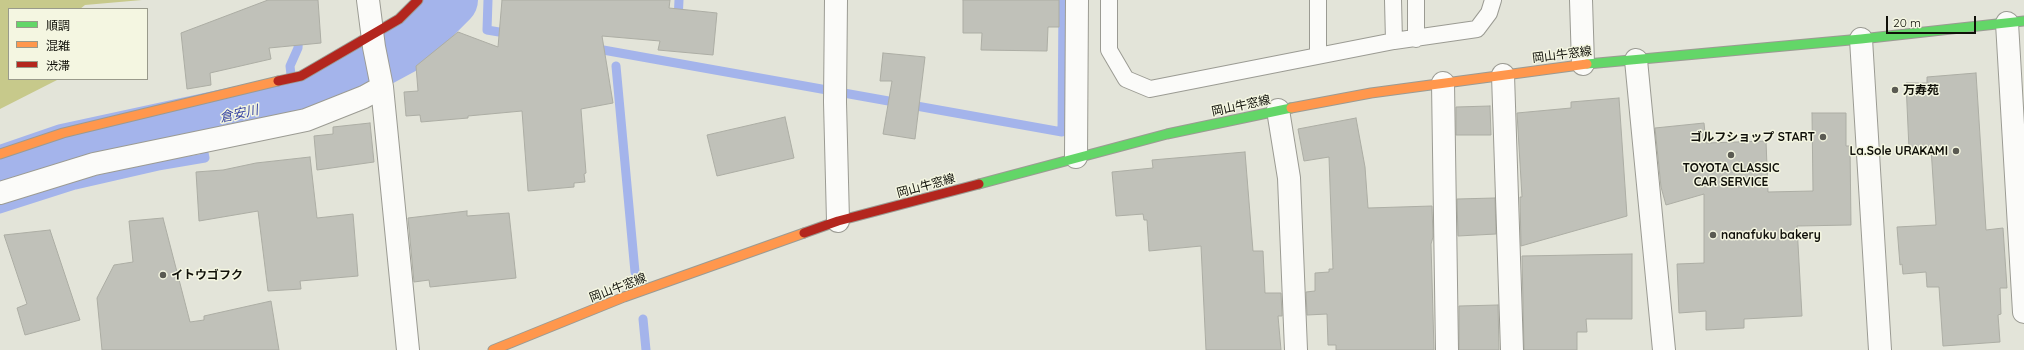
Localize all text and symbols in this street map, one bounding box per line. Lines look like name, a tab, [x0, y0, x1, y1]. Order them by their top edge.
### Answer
legend	[8, 8, 148, 80]
scale bar	[1888, 8, 1978, 34]
text: 20 m	[1893, 15, 1921, 30]
text: 順調	[46, 18, 70, 33]
text: 混雑	[46, 38, 70, 53]
street label: 岡山牛窓線	[1531, 44, 1593, 66]
text: 渋滞	[46, 58, 70, 73]
place label: 万寿苑	[1903, 83, 1939, 97]
marker: 万寿苑	[1890, 85, 1900, 95]
street label: 岡山牛窓線	[1210, 93, 1272, 119]
water label: 倉安川	[218, 102, 260, 126]
place label: ゴルフショップ START	[1690, 130, 1815, 144]
marker: ゴルフショップ START	[1818, 132, 1828, 142]
place label: La.Sole URAKAMI	[1849, 144, 1948, 158]
marker: La.Sole URAKAMI	[1951, 146, 1961, 156]
marker: TOYOTA CLASSIC CAR SERVICE	[1726, 150, 1736, 160]
place label: TOYOTA CLASSIC CAR SERVICE	[1683, 161, 1779, 189]
street label: 岡山牛窓線	[895, 171, 957, 201]
place label: nanafuku bakery	[1721, 228, 1821, 242]
marker: nanafuku bakery	[1708, 230, 1718, 240]
place label: イトウゴフク	[171, 268, 243, 282]
marker: イトウゴフク	[158, 270, 168, 280]
street label: 岡山牛窓線	[587, 271, 649, 305]

